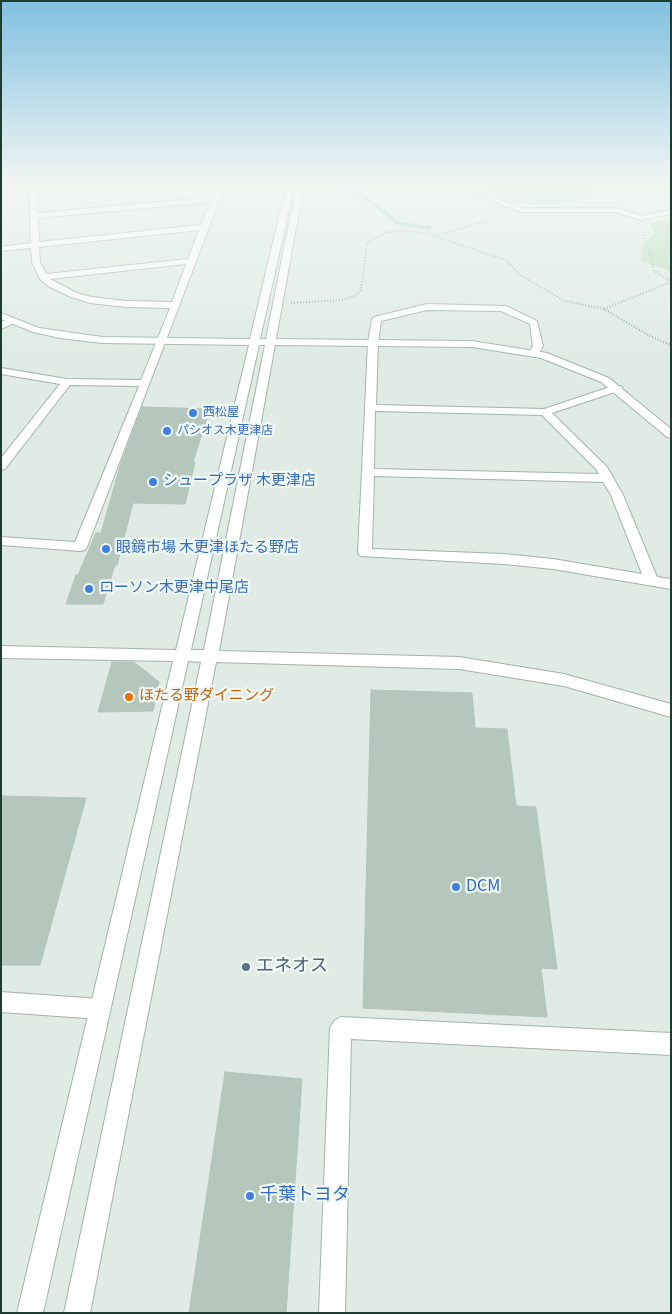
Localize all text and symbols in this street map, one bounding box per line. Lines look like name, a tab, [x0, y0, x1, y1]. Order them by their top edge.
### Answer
place label: 西松屋	[203, 406, 239, 420]
marker: 西松屋	[187, 407, 199, 419]
place label: パシオス木更津店	[177, 424, 273, 438]
marker: パシオス木更津店	[161, 425, 173, 437]
place label: シュープラザ 木更津店	[163, 473, 316, 491]
marker: シュープラザ 木更津店	[147, 476, 159, 488]
place label: 眼鏡市場 木更津ほたる野店	[116, 540, 299, 558]
marker: 眼鏡市場 木更津ほたる野店	[100, 543, 112, 555]
place label: ローソン木更津中尾店	[99, 580, 249, 598]
marker: ローソン木更津中尾店	[83, 583, 95, 595]
place label: ほたる野ダイニング	[139, 688, 274, 706]
marker: ほたる野ダイニング	[123, 691, 135, 703]
place label: DCM	[466, 876, 500, 898]
marker: DCM	[450, 881, 462, 893]
place label: エネオス	[256, 956, 328, 978]
marker: エネオス	[240, 961, 252, 973]
place label: 千葉トヨタ	[260, 1185, 350, 1207]
marker: 千葉トヨタ	[244, 1190, 256, 1202]

